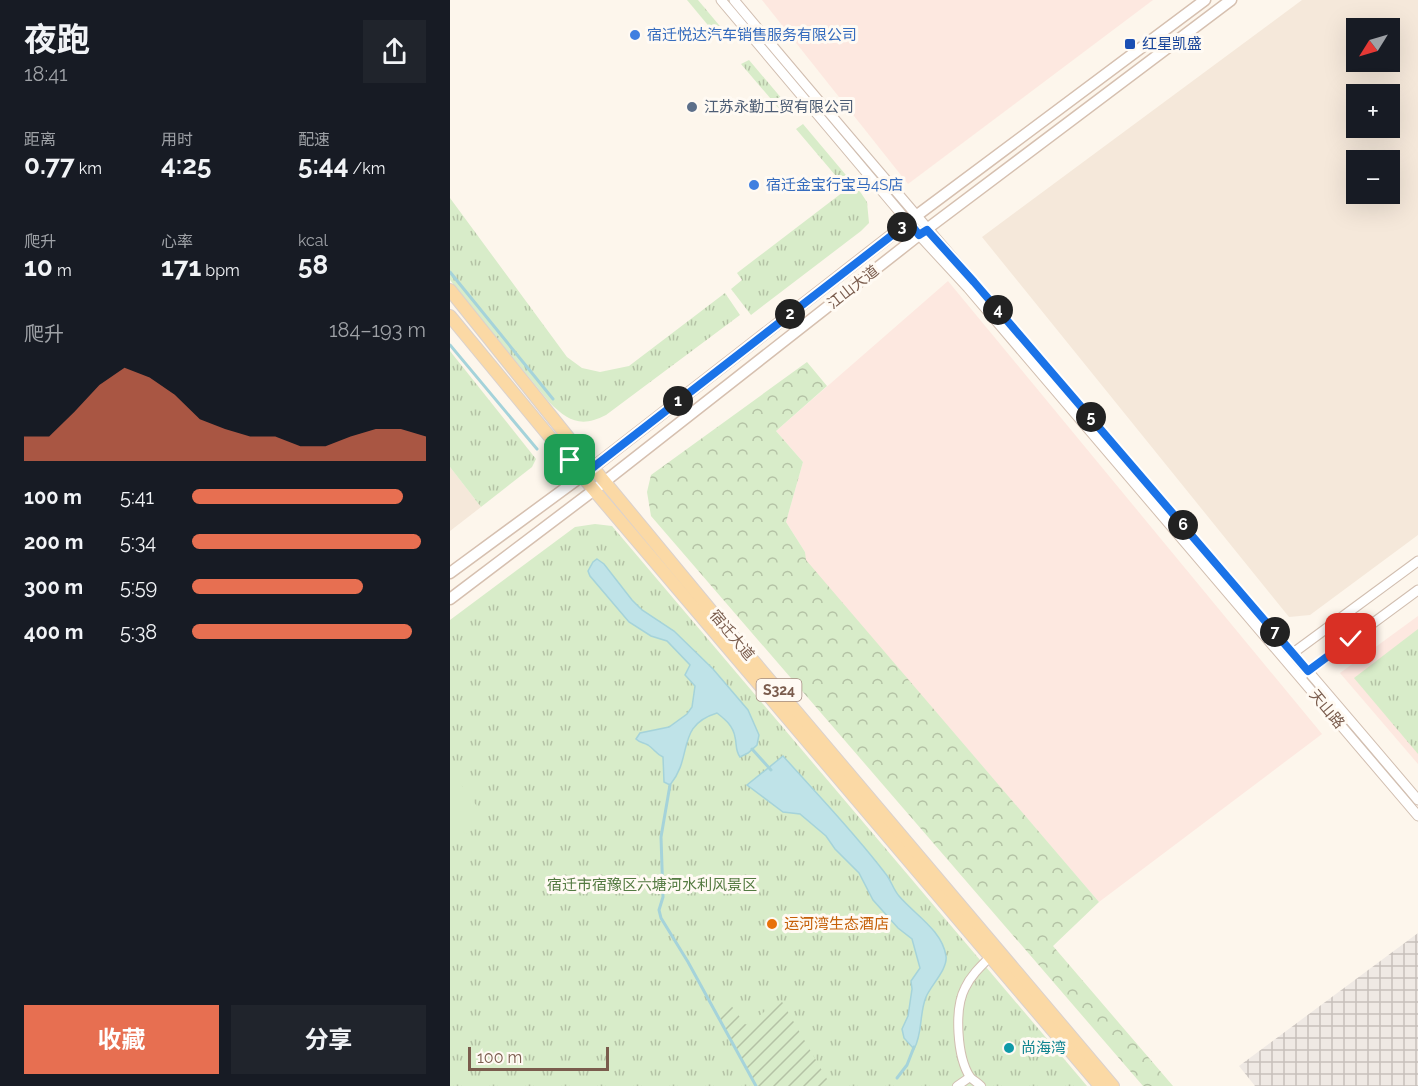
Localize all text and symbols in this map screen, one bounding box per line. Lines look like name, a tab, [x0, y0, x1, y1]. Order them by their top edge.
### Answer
north arrow	[1346, 18, 1400, 72]
map controls	[1346, 18, 1400, 204]
text: 夜跑	[24, 20, 90, 59]
button: share	[363, 20, 426, 83]
place label: 宿迁悦达汽车销售服务有限公司	[647, 26, 857, 44]
marker: 宿迁悦达汽车销售服务有限公司	[628, 28, 642, 42]
place label: 红星凯盛	[1142, 35, 1202, 53]
marker: 红星凯盛	[1123, 37, 1137, 51]
text: 18:41	[24, 62, 68, 86]
button: +	[1346, 84, 1400, 138]
place label: 江苏永勤工贸有限公司	[704, 98, 854, 116]
marker: 江苏永勤工贸有限公司	[685, 100, 699, 114]
text: 距离	[24, 130, 56, 149]
text: 用时	[161, 130, 193, 149]
text: 配速	[298, 130, 330, 149]
text: 0.77	[24, 150, 75, 180]
text: 4:25	[161, 150, 211, 180]
text: 5:44	[298, 150, 349, 180]
button: −	[1346, 150, 1400, 204]
text: km	[75, 159, 102, 178]
text: /km	[349, 159, 385, 178]
place label: 宿迁金宝行宝马4S店	[766, 176, 903, 194]
marker: 宿迁金宝行宝马4S店	[747, 178, 761, 192]
pin: 3	[887, 212, 917, 242]
text: 3	[898, 217, 906, 236]
text: kcal	[298, 231, 328, 250]
text: 爬升	[24, 232, 56, 251]
text: 心率	[161, 232, 193, 251]
text: 58	[298, 250, 328, 280]
text: 10	[24, 252, 53, 282]
text: 171	[161, 252, 201, 282]
text: m	[53, 261, 72, 280]
text: bpm	[201, 261, 240, 280]
street label: 江山大道	[824, 261, 882, 313]
pin: 4	[983, 295, 1013, 325]
pin: 2	[775, 299, 805, 329]
text: 4	[993, 300, 1003, 319]
text: 2	[785, 304, 795, 323]
text: 184–193 m	[329, 318, 426, 342]
text: 爬升	[24, 322, 64, 346]
pin: 1	[663, 386, 693, 416]
text: 1	[674, 391, 682, 410]
pin: 5	[1076, 402, 1106, 432]
text: 5	[1087, 407, 1095, 426]
pin	[544, 434, 595, 485]
icon: arrive	[553, 443, 586, 476]
text: 100 m	[24, 485, 82, 509]
text: 5:41	[120, 485, 154, 509]
pin: 6	[1168, 510, 1198, 540]
text: 6	[1178, 515, 1188, 534]
text: 200 m	[24, 530, 83, 554]
text: 5:34	[120, 530, 156, 554]
text: 300 m	[24, 575, 83, 599]
text: 5:59	[120, 575, 157, 599]
street label: 宿迁大道	[706, 606, 758, 664]
pin	[1325, 613, 1376, 664]
pin: 7	[1260, 617, 1290, 647]
text: 400 m	[24, 620, 83, 644]
text: 5:38	[120, 620, 157, 644]
text: 7	[1271, 622, 1279, 641]
icon: check	[1334, 622, 1367, 655]
road number: S324	[756, 679, 802, 701]
street label: 天山路	[1306, 686, 1348, 732]
park label: 宿迁市宿豫区六塘河水利风景区	[547, 876, 757, 894]
place label: 运河湾生态酒店	[784, 915, 889, 933]
marker: 运河湾生态酒店	[765, 917, 779, 931]
button: 收藏	[24, 1005, 219, 1074]
button: 分享	[231, 1005, 426, 1074]
place label: 尚海湾	[1021, 1039, 1066, 1057]
marker: 尚海湾	[1002, 1041, 1016, 1055]
scale bar	[468, 1044, 609, 1072]
text: 100 m	[477, 1048, 522, 1067]

